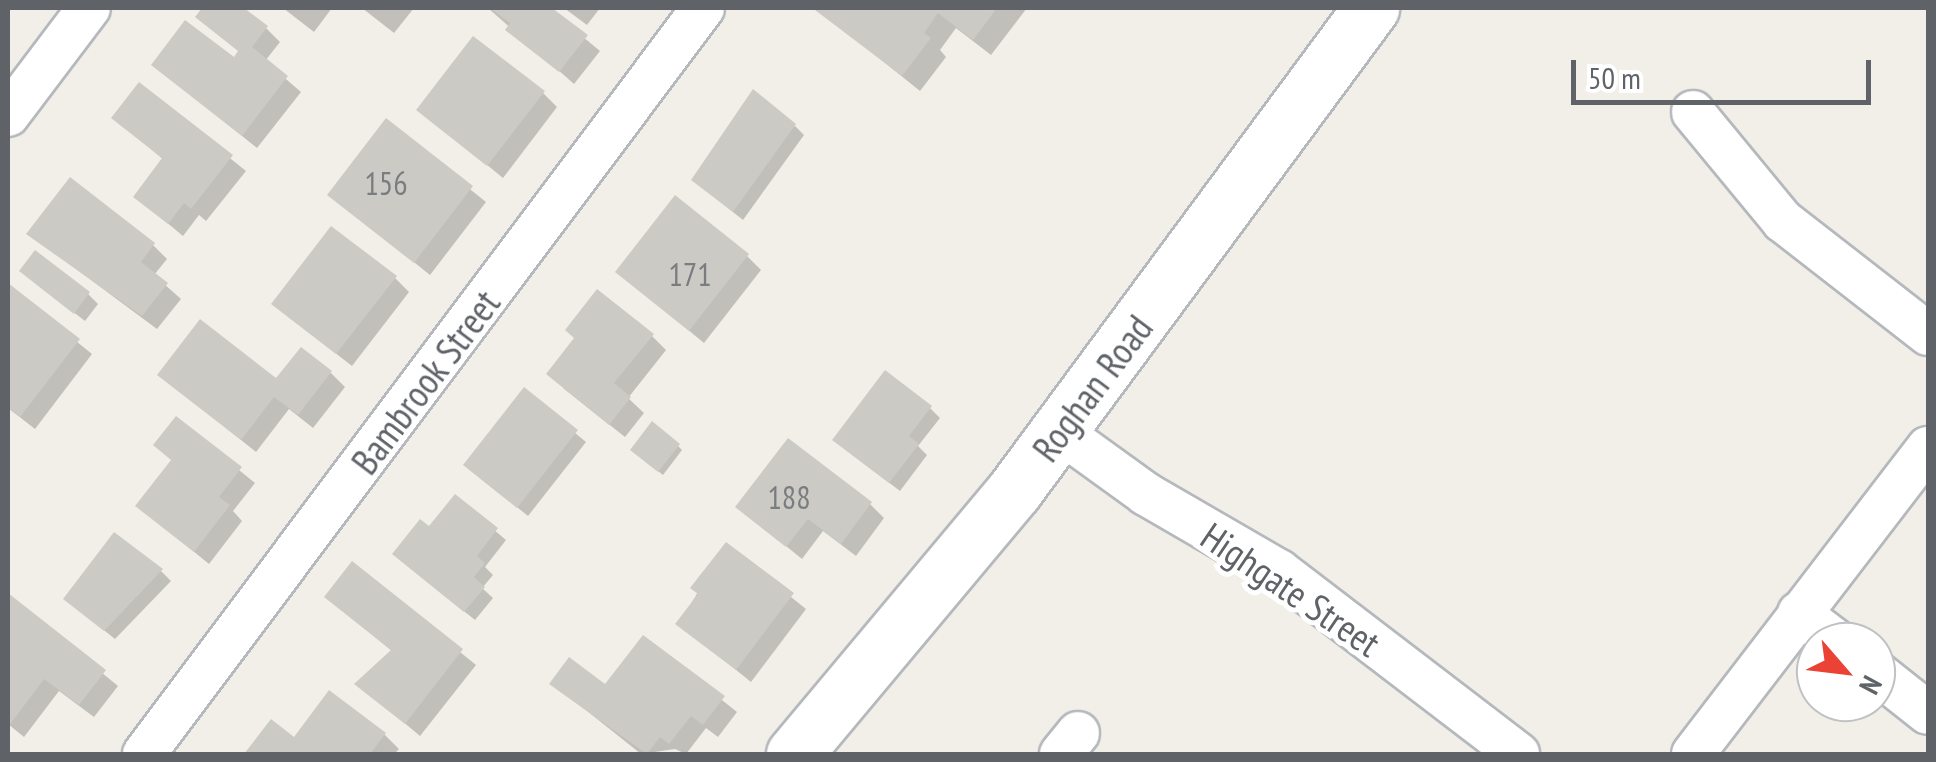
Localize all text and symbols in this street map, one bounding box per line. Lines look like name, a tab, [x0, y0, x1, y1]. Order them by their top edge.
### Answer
scale bar	[1576, 40, 1876, 102]
text: 50 m	[1588, 58, 1641, 97]
house number: 156	[364, 164, 408, 202]
house number: 171	[668, 255, 712, 293]
street label: Bambrook Street	[341, 281, 509, 483]
street label: Roghan Road	[1022, 306, 1162, 470]
house number: 188	[767, 478, 811, 516]
street label: Highgate Street	[1193, 513, 1389, 665]
north arrow	[1796, 622, 1896, 722]
text: N	[1851, 670, 1891, 701]

